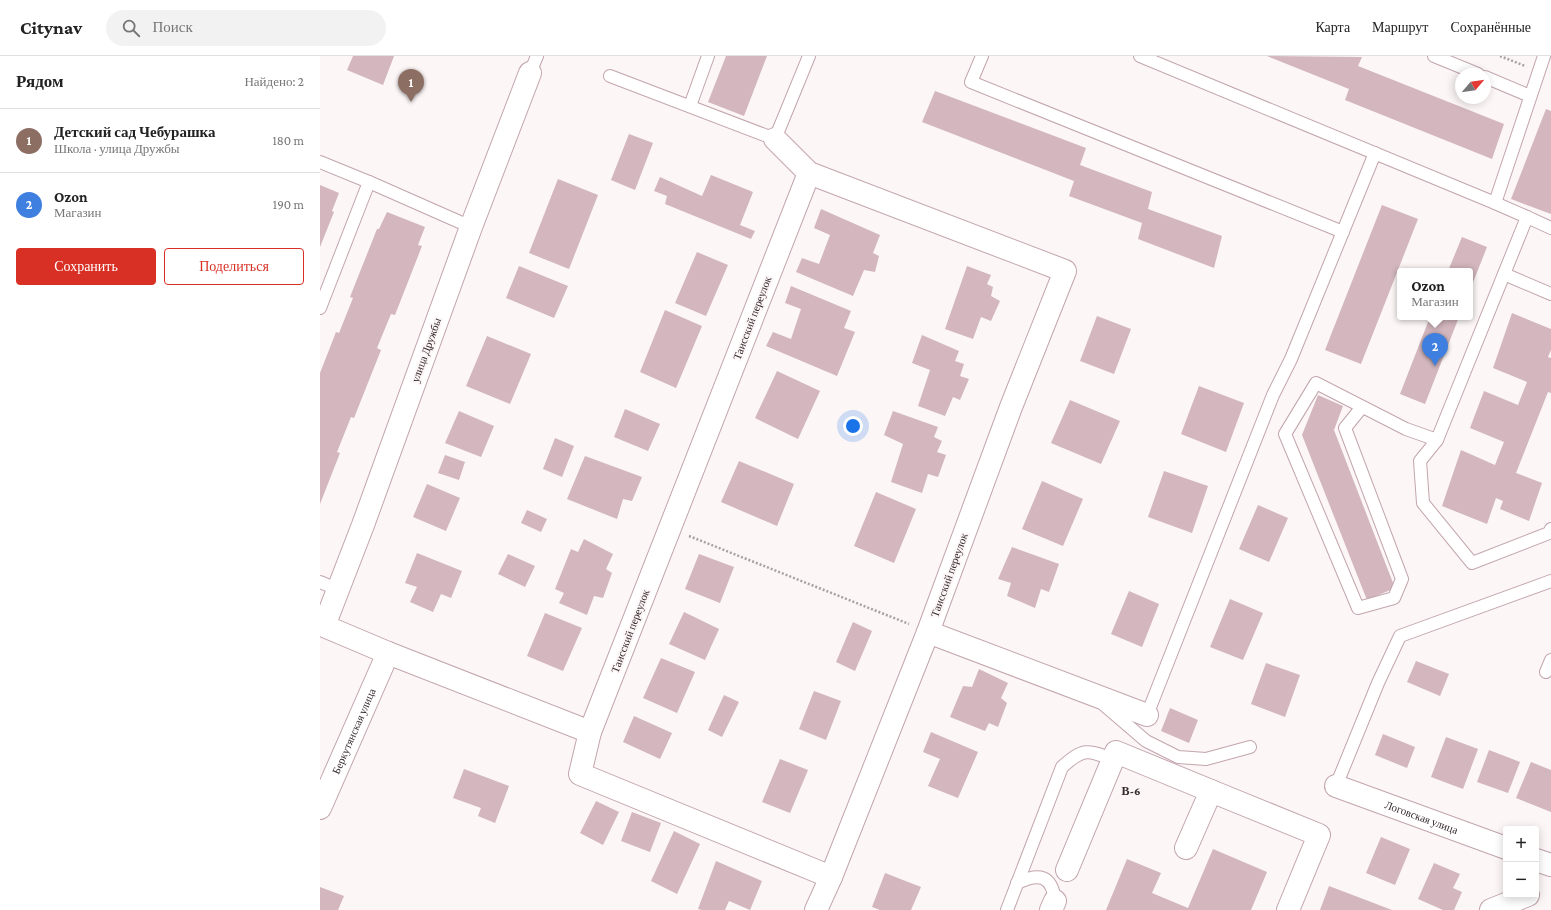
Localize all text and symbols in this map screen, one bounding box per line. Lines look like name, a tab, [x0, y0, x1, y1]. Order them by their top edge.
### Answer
search box	[106, 10, 386, 46]
text: Citynav	[20, 17, 82, 38]
icon: search	[120, 17, 142, 39]
text: Поиск	[152, 19, 193, 35]
text: Карта	[1315, 19, 1350, 35]
text: Маршрут	[1372, 19, 1428, 35]
text: Сохранённые	[1450, 19, 1531, 35]
north arrow	[1455, 68, 1491, 104]
pin: 1	[398, 69, 424, 102]
text: Рядом	[16, 72, 64, 91]
text: Найдено: 2	[244, 74, 304, 89]
text: Детский сад Чебурашка	[54, 124, 216, 140]
text: 1	[27, 133, 31, 148]
text: 180 m	[272, 133, 304, 148]
text: Школа · улица Дружбы	[54, 141, 180, 156]
text: Ozon	[54, 189, 88, 205]
text: 2	[26, 197, 32, 212]
text: 190 m	[273, 197, 304, 212]
text: Магазин	[54, 205, 101, 220]
button: Сохранить	[16, 248, 156, 285]
button: Поделиться	[164, 248, 304, 285]
popup	[1397, 268, 1473, 320]
street label: Таисский переулок	[731, 274, 774, 361]
text: Ozon	[1411, 278, 1445, 294]
text: Магазин	[1411, 294, 1459, 309]
street label: улица Дружбы	[409, 315, 443, 384]
pin: 2	[1422, 333, 1448, 366]
your location	[843, 416, 863, 436]
street label: Таисский переулок	[928, 531, 970, 619]
street label: Таисский переулок	[609, 587, 652, 674]
street label: Беркутянская улица	[330, 686, 378, 776]
district label: В-6	[1121, 784, 1141, 798]
street label: Логовская улица	[1383, 798, 1460, 836]
map controls	[1503, 826, 1539, 898]
button: +	[1503, 826, 1539, 862]
button: −	[1503, 862, 1539, 898]

